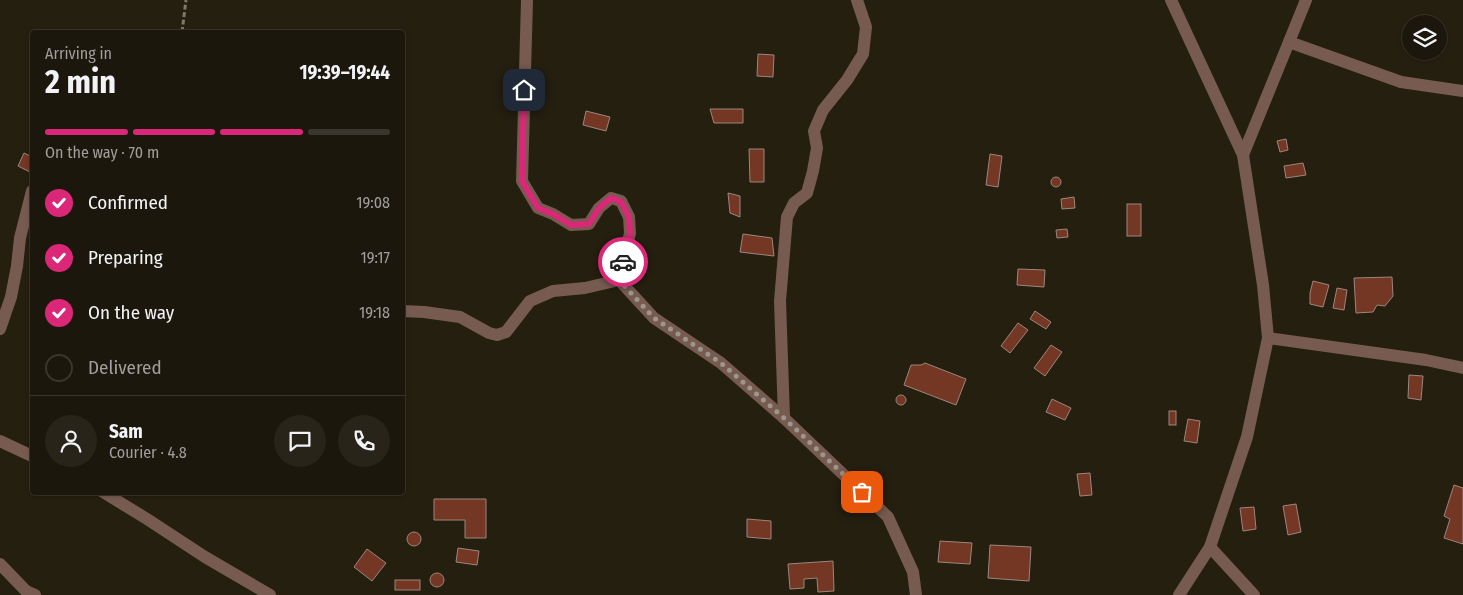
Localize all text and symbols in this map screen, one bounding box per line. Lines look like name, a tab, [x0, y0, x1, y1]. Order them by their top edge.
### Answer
map controls	[1402, 15, 1447, 60]
button: layers	[1402, 15, 1447, 60]
text: Arriving in	[45, 44, 112, 63]
text: 19:39–19:44	[300, 61, 390, 84]
text: 2 min	[45, 63, 116, 101]
pin	[503, 69, 545, 111]
icon: home	[510, 76, 538, 104]
text: On the way · 70 m	[45, 143, 159, 162]
icon: check	[45, 189, 73, 217]
text: Confirmed	[88, 191, 168, 214]
text: 19:08	[356, 193, 390, 212]
courier	[598, 237, 648, 287]
icon: check	[45, 244, 73, 272]
text: Preparing	[88, 246, 163, 269]
text: 19:17	[361, 248, 390, 267]
icon: car	[609, 248, 637, 276]
icon: check	[45, 299, 73, 327]
text: On the way	[88, 301, 174, 324]
text: 19:18	[359, 303, 390, 322]
text: Delivered	[88, 356, 162, 379]
button: person	[45, 415, 97, 467]
button: chat	[274, 415, 326, 467]
button: phone	[338, 415, 390, 467]
text: Sam	[109, 420, 143, 443]
text: Courier · 4.8	[109, 443, 187, 462]
pin	[841, 471, 883, 513]
icon: bag	[848, 478, 876, 506]

